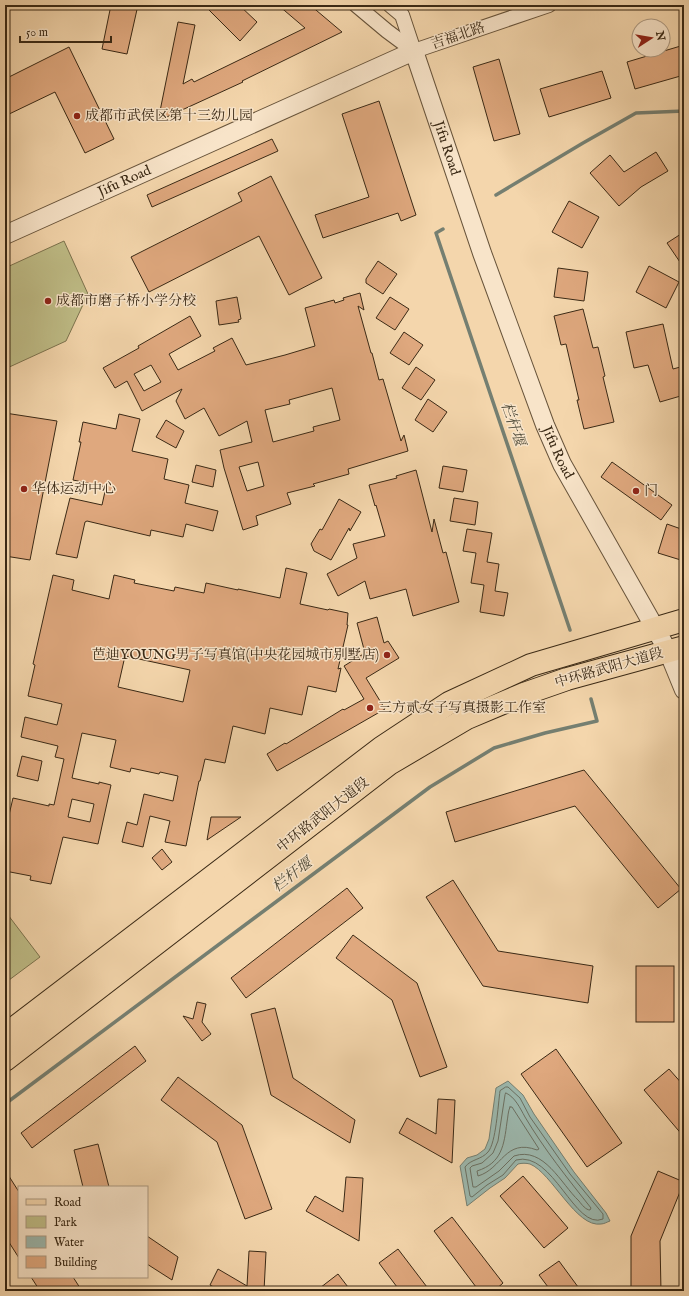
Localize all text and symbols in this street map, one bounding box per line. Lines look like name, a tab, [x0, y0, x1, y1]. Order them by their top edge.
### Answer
scale bar	[20, 18, 111, 44]
street label: 吉福北路	[429, 18, 487, 54]
north arrow	[631, 18, 671, 58]
text: 50 m	[26, 25, 48, 40]
text: N	[652, 29, 668, 43]
place label: 成都市武侯区第十三幼儿园	[85, 107, 253, 125]
marker: 成都市武侯区第十三幼儿园	[72, 111, 82, 121]
street label: Jifu Road	[429, 117, 464, 178]
street label: Jifu Road	[93, 161, 154, 202]
place label: 成都市磨子桥小学分校	[56, 292, 196, 310]
marker: 成都市磨子桥小学分校	[43, 296, 53, 306]
water label: 栏杆堰	[497, 400, 530, 451]
street label: Jifu Road	[537, 421, 578, 483]
place label: 华体运动中心	[32, 480, 116, 498]
place label: 门	[644, 482, 658, 500]
marker: 华体运动中心	[19, 484, 29, 494]
marker: 门	[631, 486, 641, 496]
street label: 中环路武阳大道段	[553, 644, 665, 692]
place label: 芭迪YOUNG男子写真馆(中央花园城市别墅店)	[92, 646, 379, 664]
marker: 芭迪YOUNG男子写真馆(中央花园城市别墅店)	[382, 650, 392, 660]
place label: 三方贰女子写真摄影工作室	[378, 699, 546, 717]
marker: 三方贰女子写真摄影工作室	[365, 703, 375, 713]
street label: 中环路武阳大道段	[273, 773, 373, 857]
water label: 栏杆堰	[268, 852, 318, 896]
legend	[18, 1186, 148, 1278]
text: Road	[54, 1195, 82, 1210]
text: Park	[54, 1215, 77, 1230]
text: Water	[54, 1235, 85, 1250]
text: Building	[54, 1255, 98, 1270]

